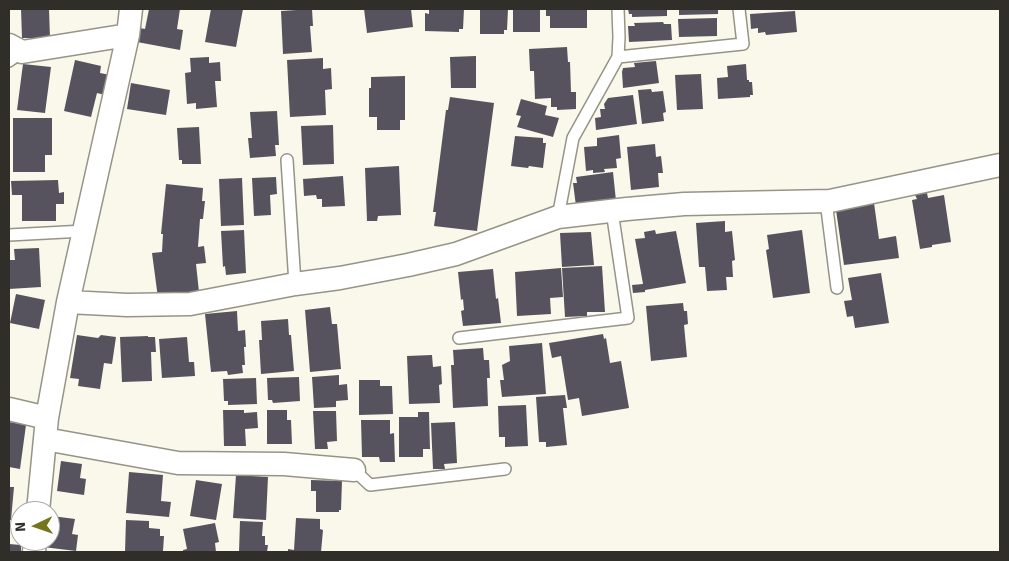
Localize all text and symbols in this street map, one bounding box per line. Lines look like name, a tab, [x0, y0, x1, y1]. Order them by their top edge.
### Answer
north arrow	[10, 501, 60, 551]
text: N	[12, 521, 29, 532]

